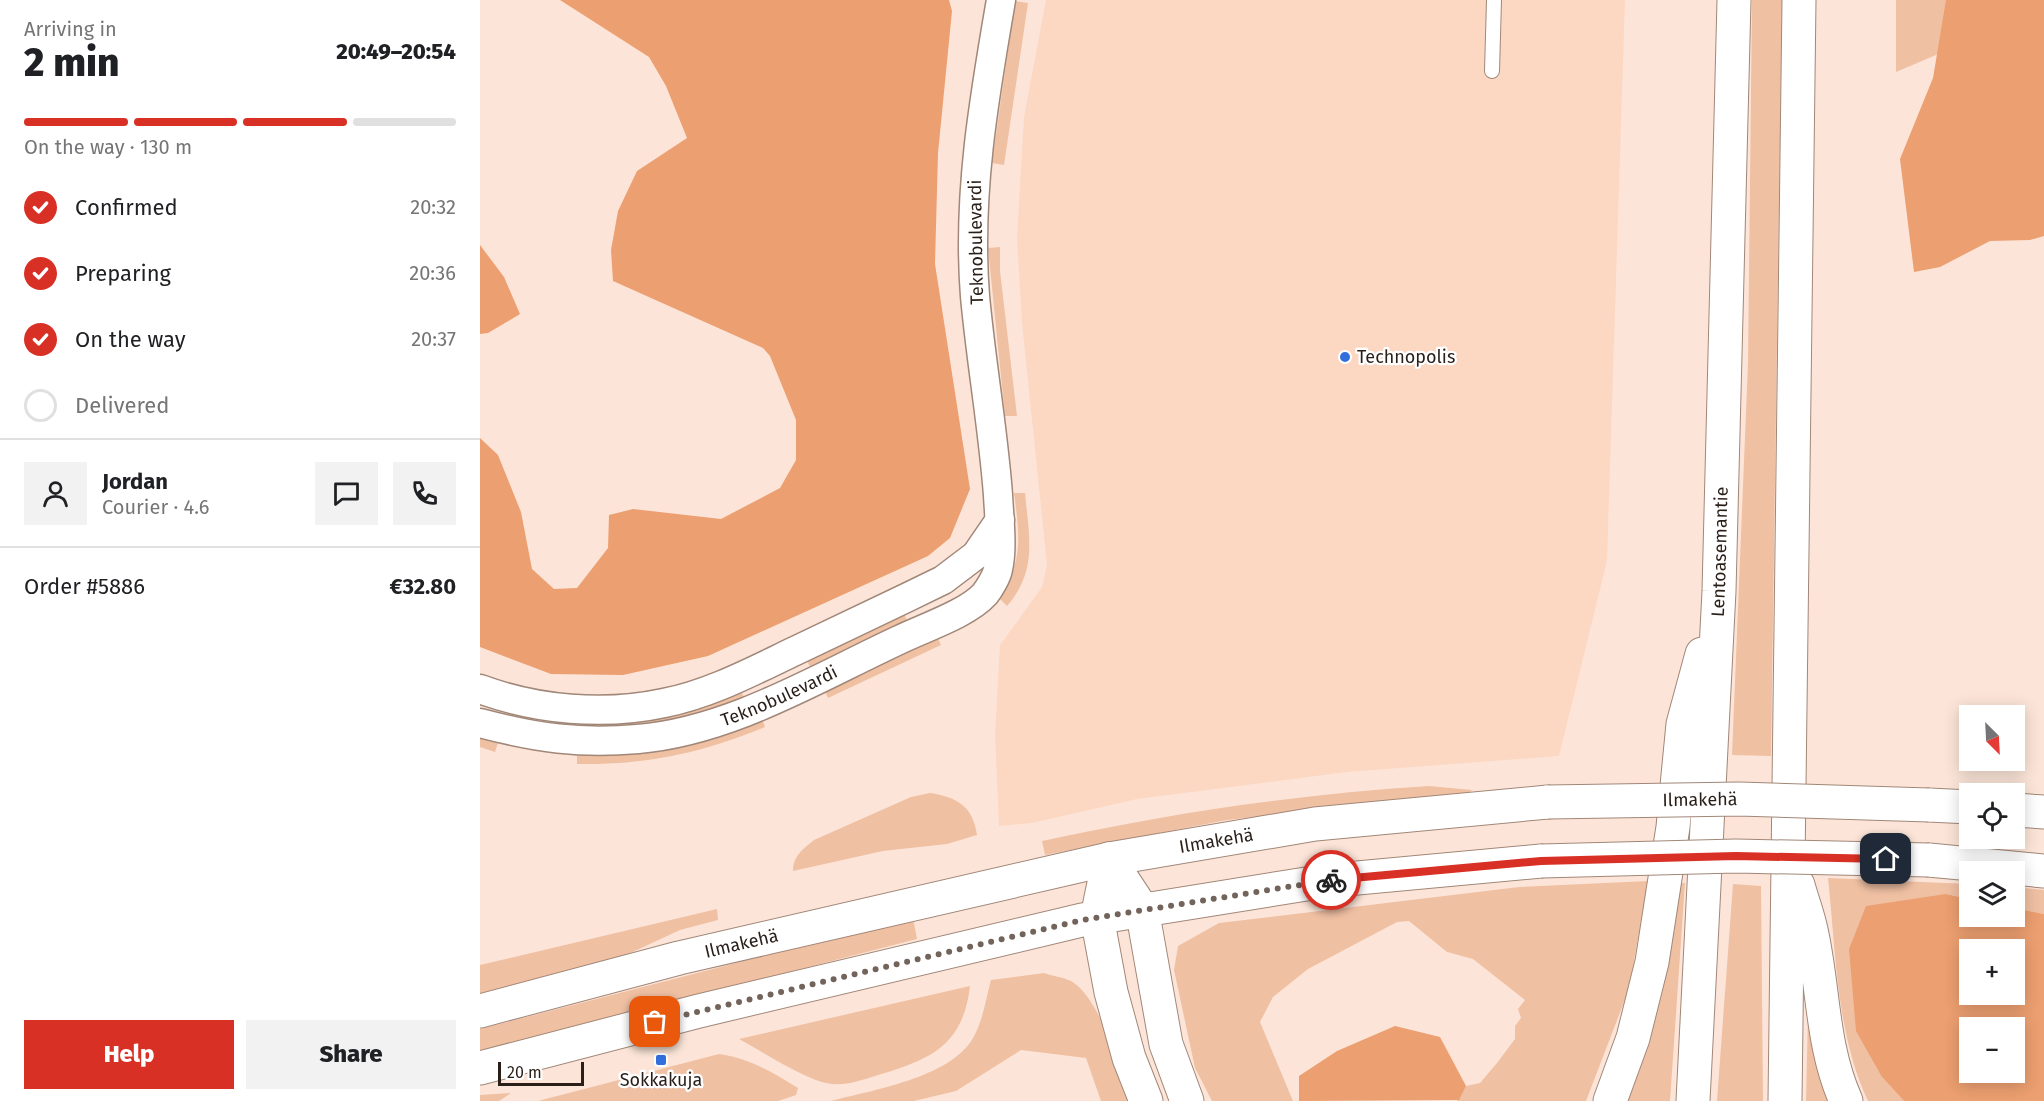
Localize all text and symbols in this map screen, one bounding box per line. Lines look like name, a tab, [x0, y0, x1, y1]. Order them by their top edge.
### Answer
text: Arriving in	[24, 17, 117, 41]
text: 20:49–20:54	[336, 38, 456, 65]
text: 2 min	[24, 40, 120, 86]
text: On the way · 130 m	[24, 135, 192, 159]
street label: Teknobulevardi	[964, 179, 988, 305]
icon: check	[24, 191, 57, 224]
text: Confirmed	[75, 194, 178, 221]
text: 20:32	[410, 195, 456, 219]
icon: check	[24, 257, 57, 290]
text: Preparing	[75, 260, 171, 287]
text: 20:36	[409, 261, 456, 285]
icon: check	[24, 323, 57, 356]
text: On the way	[75, 326, 186, 353]
text: 20:37	[411, 327, 456, 351]
place label: Technopolis	[1357, 346, 1455, 368]
marker: Technopolis	[1338, 350, 1352, 364]
text: Delivered	[75, 392, 170, 419]
button: person	[24, 462, 87, 525]
button: chat	[315, 462, 378, 525]
button: phone	[393, 462, 456, 525]
text: Jordan	[102, 468, 168, 495]
street label: Lentoasemantie	[1707, 486, 1733, 617]
text: Courier · 4.6	[102, 495, 209, 519]
text: Order #5886	[24, 573, 145, 600]
text: €32.80	[389, 573, 456, 600]
street label: Teknobulevardi	[718, 661, 841, 731]
north arrow	[1959, 705, 2025, 771]
map controls	[1959, 705, 2025, 1083]
button: locate	[1959, 783, 2025, 849]
street label: Ilmakehä	[1662, 788, 1738, 811]
street label: Ilmakehä	[1177, 824, 1255, 858]
pin	[1860, 833, 1911, 884]
icon: home	[1869, 842, 1902, 875]
courier	[1301, 850, 1361, 910]
button: layers	[1959, 861, 2025, 927]
icon: bike	[1315, 864, 1348, 897]
street label: Ilmakehä	[702, 924, 780, 963]
button: +	[1959, 939, 2025, 1005]
pin	[629, 996, 680, 1047]
icon: bag	[638, 1005, 671, 1038]
button: −	[1959, 1017, 2025, 1083]
button: Help	[24, 1020, 234, 1089]
button: Share	[246, 1020, 456, 1089]
marker: Sokkakuja	[654, 1053, 668, 1067]
scale bar	[498, 1059, 584, 1086]
text: 20 m	[507, 1063, 542, 1082]
place label: Sokkakuja	[620, 1069, 702, 1091]

